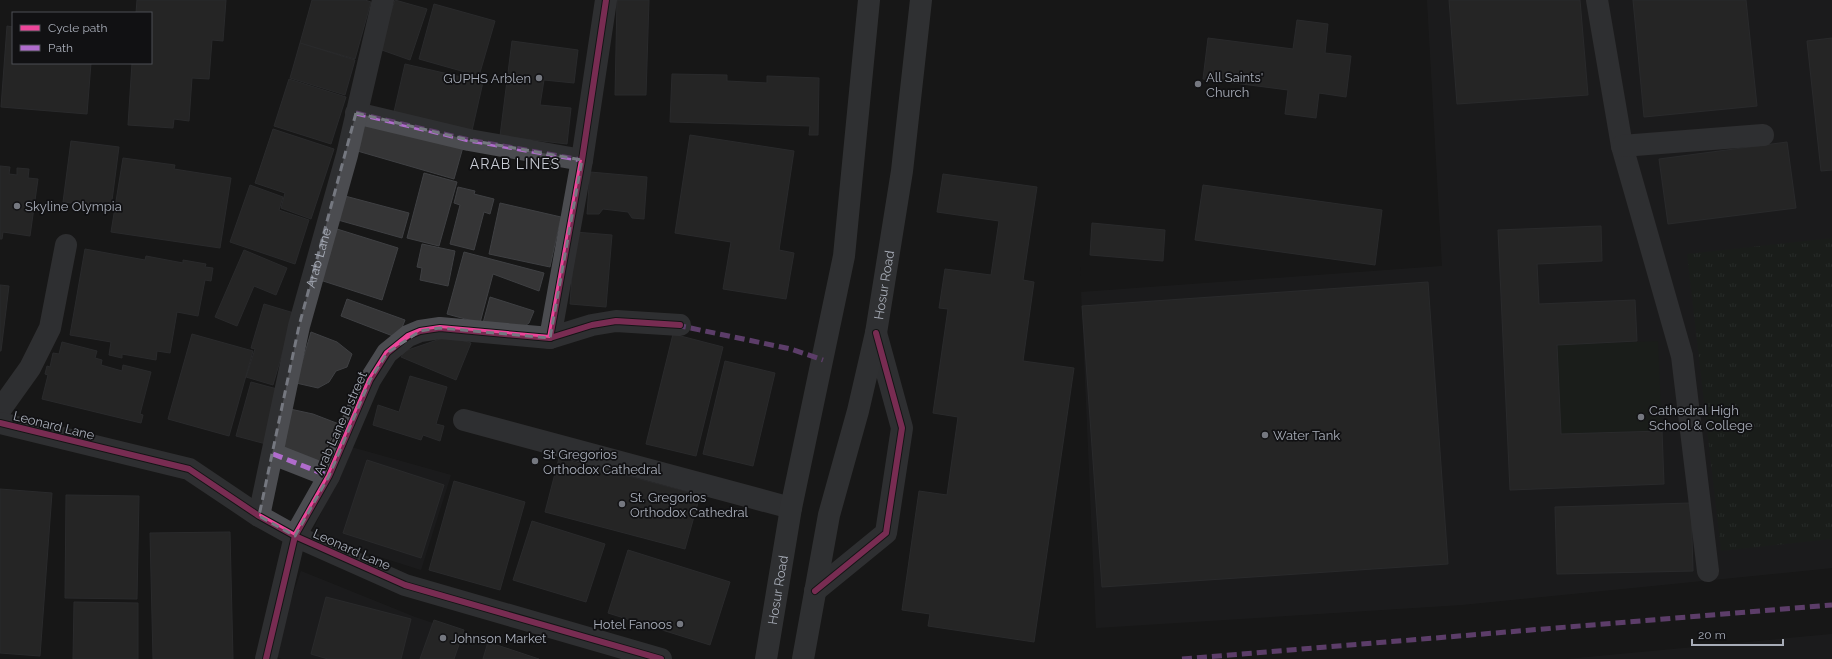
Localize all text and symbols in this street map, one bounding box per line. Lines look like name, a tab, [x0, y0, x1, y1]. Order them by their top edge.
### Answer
legend	[12, 12, 152, 64]
text: Cycle path	[48, 21, 107, 35]
text: Path	[48, 41, 73, 55]
place label: All Saints' Church	[1206, 70, 1263, 100]
place label: GUPHS Arblen	[443, 71, 531, 86]
marker: GUPHS Arblen	[534, 73, 544, 83]
marker: All Saints' Church	[1193, 79, 1203, 89]
district label: ARAB LINES	[470, 156, 560, 172]
place label: Skyline Olympia	[25, 199, 122, 214]
marker: Skyline Olympia	[12, 201, 22, 211]
street label: Arab Lane	[303, 226, 334, 290]
street label: Hosur Road	[871, 249, 897, 321]
street label: Arab Lane B street	[311, 369, 370, 477]
place label: Cathedral High School & College	[1649, 403, 1753, 433]
street label: Leonard Lane	[12, 408, 96, 443]
marker: Cathedral High School & College	[1636, 412, 1646, 422]
place label: Water Tank	[1273, 428, 1340, 443]
marker: Water Tank	[1260, 430, 1270, 440]
place label: St Gregorios Orthodox Cathedral	[543, 447, 662, 477]
marker: St Gregorios Orthodox Cathedral	[530, 456, 540, 466]
place label: St. Gregorios Orthodox Cathedral	[630, 490, 749, 520]
marker: St. Gregorios Orthodox Cathedral	[617, 499, 627, 509]
street label: Leonard Lane	[311, 526, 393, 573]
street label: Hosur Road	[765, 554, 791, 626]
place label: Hotel Fanoos	[593, 617, 672, 632]
marker: Hotel Fanoos	[675, 619, 685, 629]
scale bar	[1692, 621, 1783, 647]
text: 20 m	[1698, 628, 1726, 642]
place label: Johnson Market	[451, 631, 547, 646]
marker: Johnson Market	[438, 633, 448, 643]

